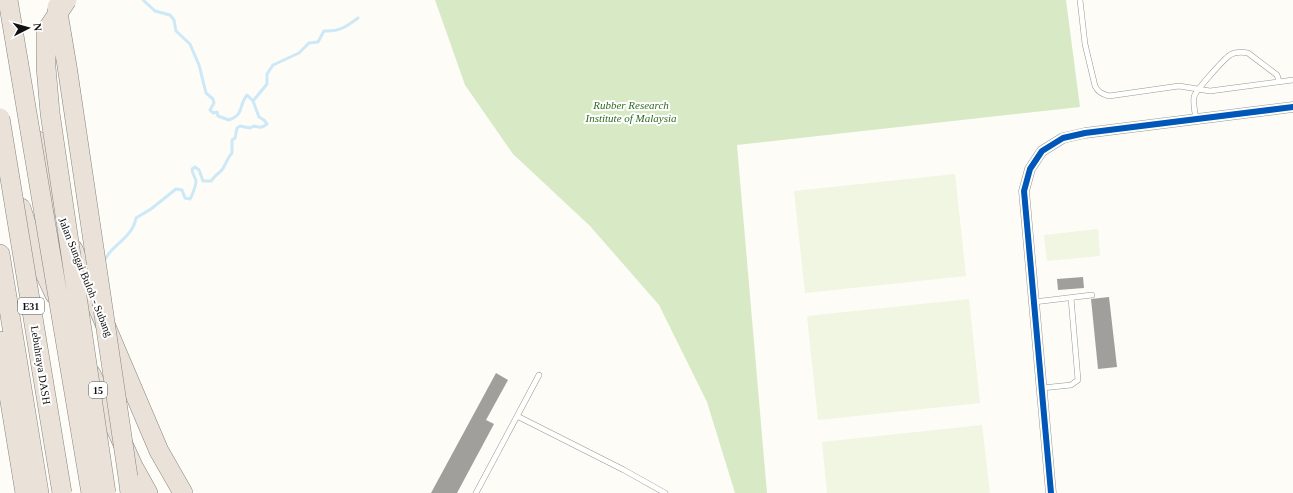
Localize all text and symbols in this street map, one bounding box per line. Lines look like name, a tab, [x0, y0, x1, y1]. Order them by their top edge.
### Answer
north arrow	[8, 8, 48, 48]
text: N	[32, 22, 44, 32]
park label: Rubber Research Institute of Malaysia	[584, 99, 677, 124]
street label: Jalan Sungai Buloh - Subang	[57, 216, 116, 339]
road number: E31	[18, 298, 44, 314]
street label: Lebuhraya DASH	[29, 325, 53, 405]
road number: 15	[89, 382, 107, 398]

